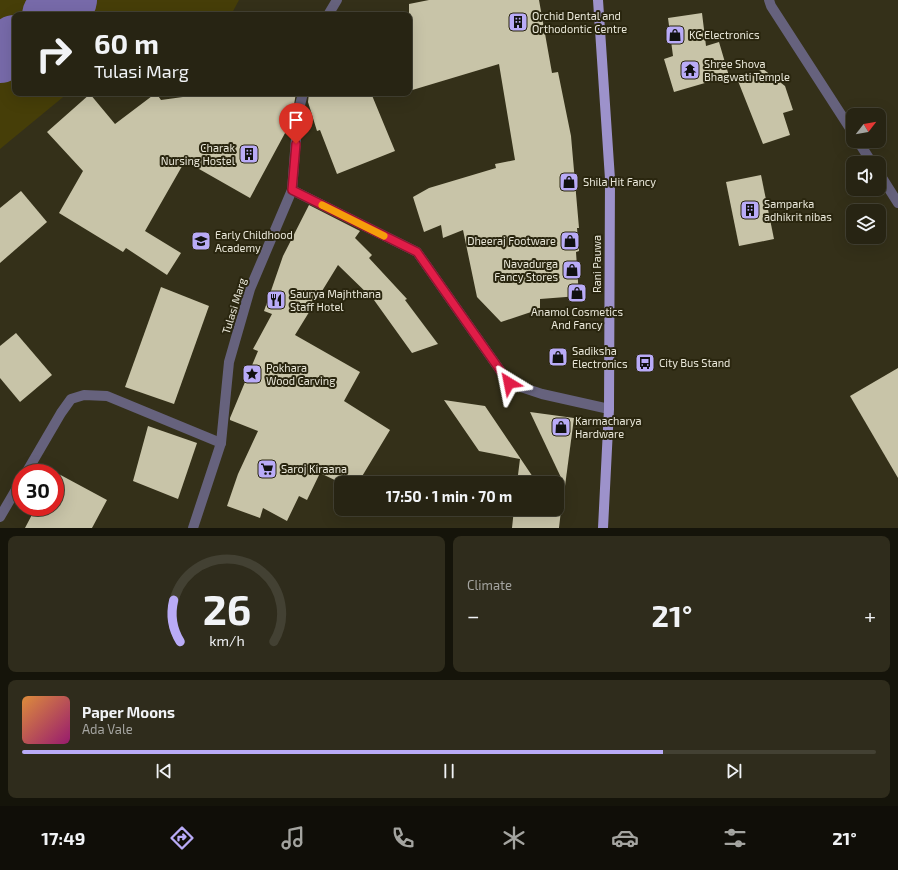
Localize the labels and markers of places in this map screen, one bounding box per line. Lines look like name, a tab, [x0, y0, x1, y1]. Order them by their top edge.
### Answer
place label: Orchid Dental and Orthodontic Centre	[532, 9, 627, 35]
building icon: Orchid Dental and Orthodontic Centre	[507, 11, 529, 33]
shop icon: KC Electronics	[664, 24, 686, 46]
place label: KC Electronics	[689, 28, 760, 41]
place label: Shree Shova Bhagwati Temple	[704, 57, 790, 83]
temple icon: Shree Shova Bhagwati Temple	[679, 59, 701, 81]
pin	[279, 103, 313, 144]
place label: Charak Nursing Hostel	[161, 141, 236, 167]
building icon: Charak Nursing Hostel	[238, 143, 260, 165]
shop icon: Shila Hit Fancy	[558, 171, 580, 193]
place label: Shila Hit Fancy	[583, 175, 656, 188]
place label: Samparka adhikrit nibas	[764, 197, 832, 223]
building icon: Samparka adhikrit nibas	[739, 199, 761, 221]
place label: Early Childhood Academy	[215, 228, 293, 254]
school or university icon: Early Childhood Academy	[190, 230, 212, 252]
shop icon: Dheeraj Footware	[559, 230, 581, 252]
place label: Dheeraj Footware	[467, 234, 556, 248]
place label: Navadurga Fancy Stores	[494, 257, 558, 283]
shop icon: Navadurga Fancy Stores	[561, 259, 583, 281]
shop icon: Anamol Cosmetics And Fancy	[566, 282, 588, 304]
place label: Saurya Majhthana Staff Hotel	[290, 287, 381, 313]
restaurant icon: Saurya Majhthana Staff Hotel	[265, 289, 287, 311]
place label: Anamol Cosmetics And Fancy	[531, 305, 623, 331]
place label: Sadiksha Electronics	[572, 344, 628, 370]
shop icon: Sadiksha Electronics	[547, 346, 569, 368]
bus stop icon: City Bus Stand	[634, 352, 656, 374]
place label: City Bus Stand	[659, 356, 730, 369]
place label: Pokhara Wood Carving	[266, 361, 335, 387]
place icon: Pokhara Wood Carving	[241, 363, 263, 385]
place label: Karmacharya Hardware	[575, 414, 642, 440]
shop icon: Karmacharya Hardware	[550, 416, 572, 438]
supermarket icon: Saroj Kiraana	[256, 458, 278, 480]
place label: Saroj Kiraana	[281, 462, 347, 476]

